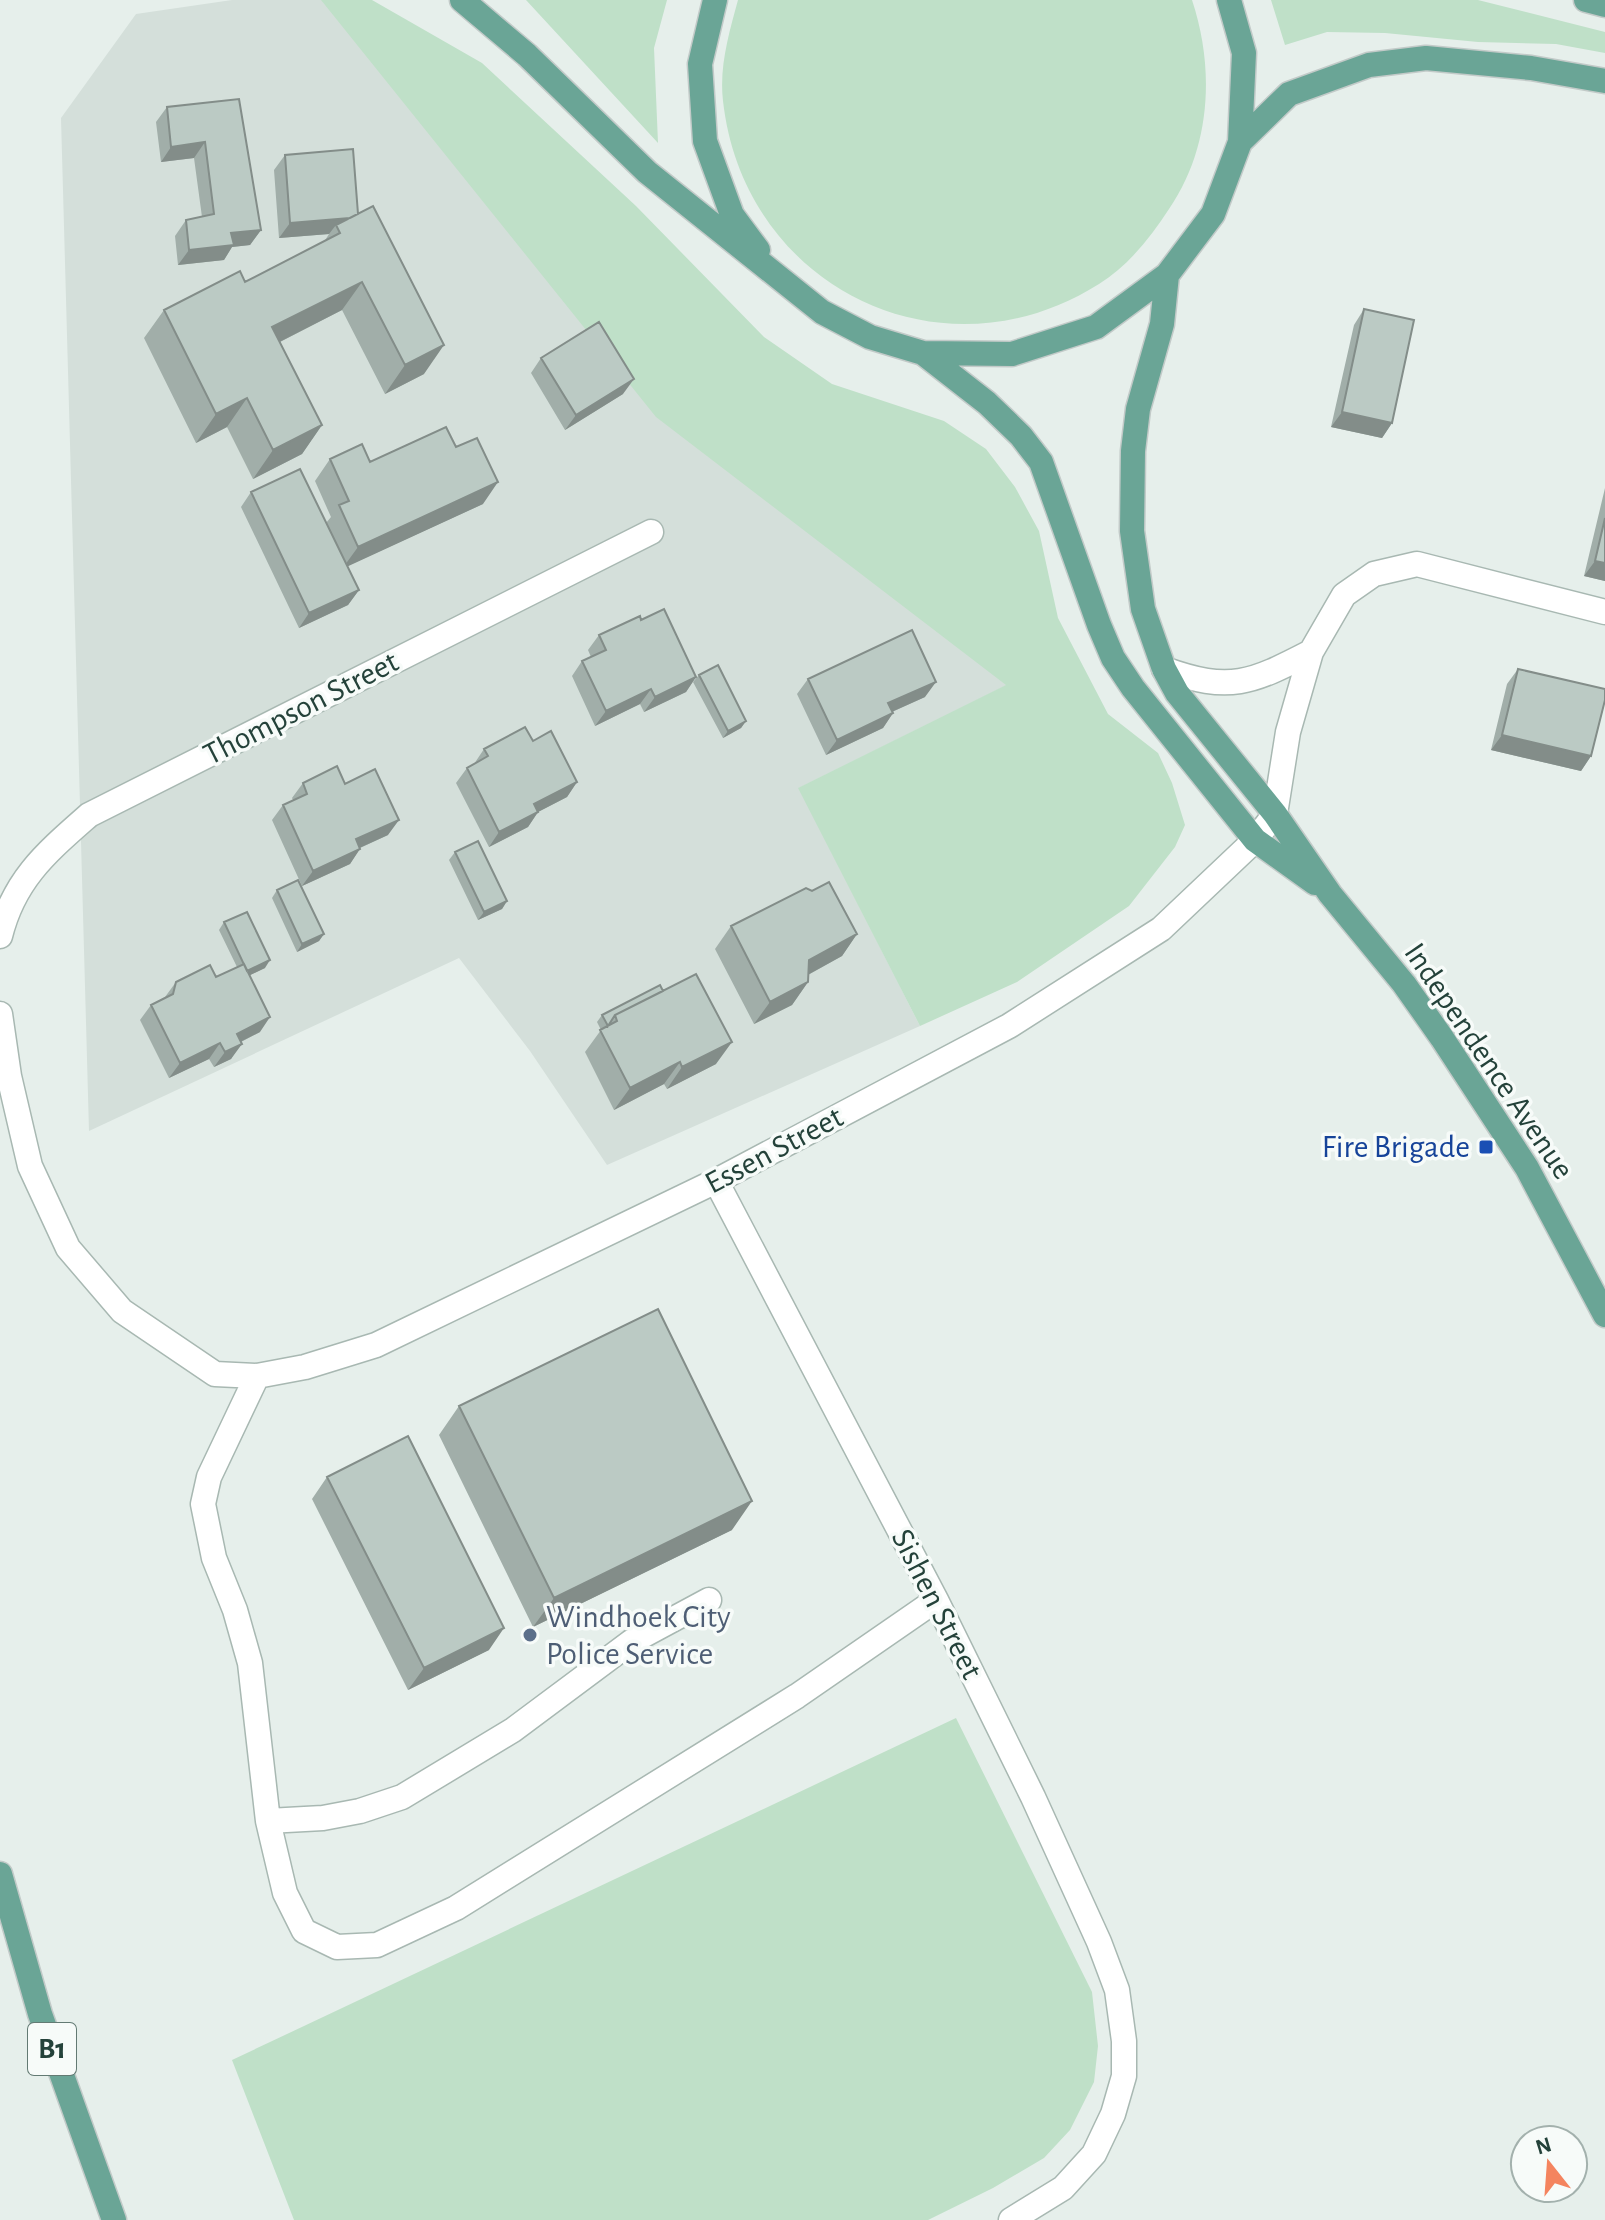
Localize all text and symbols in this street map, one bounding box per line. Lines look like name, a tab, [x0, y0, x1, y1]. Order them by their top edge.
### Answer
street label: Thompson Street	[199, 645, 403, 771]
street label: Independence Avenue	[1398, 937, 1580, 1185]
street label: Essen Street	[700, 1100, 848, 1200]
place label: Fire Brigade	[1322, 1131, 1470, 1163]
marker: Fire Brigade	[1477, 1138, 1495, 1156]
street label: Sishen Street	[886, 1524, 988, 1684]
place label: Windhoek City Police Service	[546, 1601, 731, 1670]
marker: Windhoek City Police Service	[521, 1626, 539, 1644]
road number: B1	[28, 2023, 76, 2075]
north arrow	[1509, 2124, 1589, 2204]
text: N	[1533, 2133, 1554, 2159]

